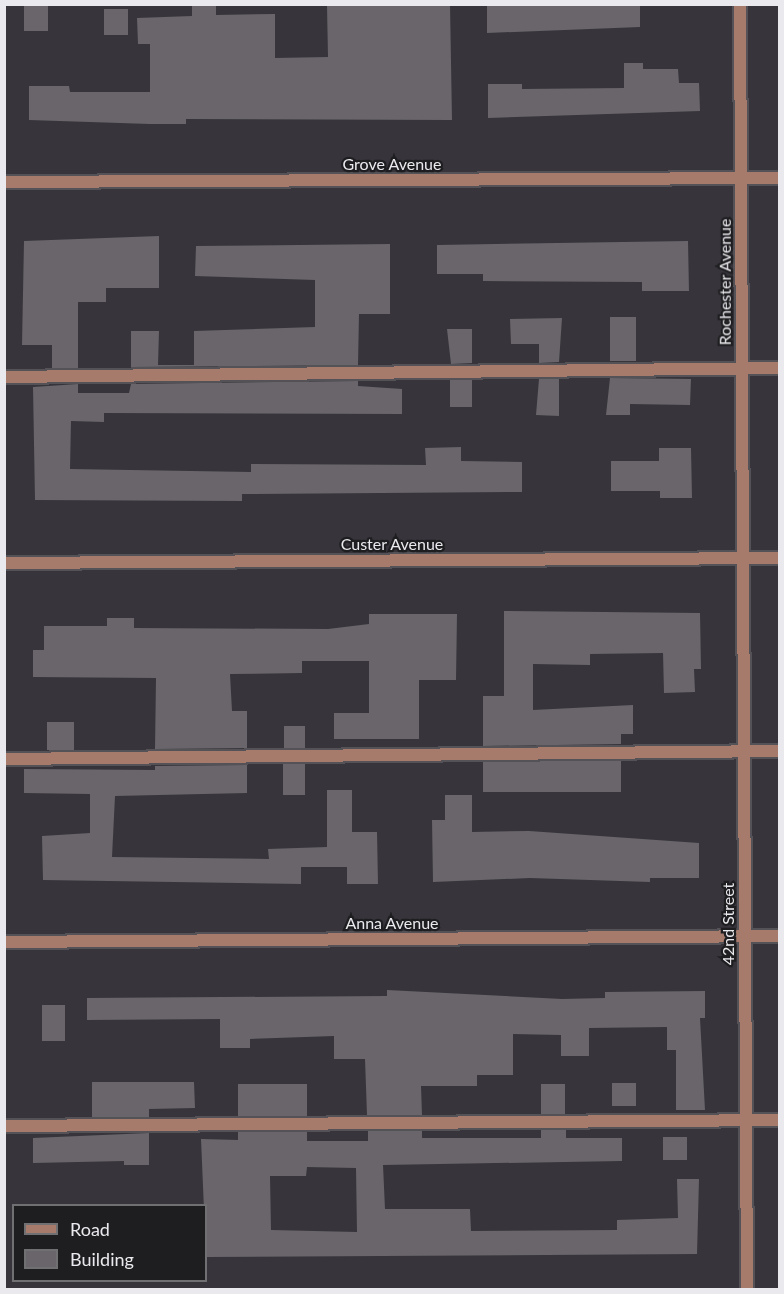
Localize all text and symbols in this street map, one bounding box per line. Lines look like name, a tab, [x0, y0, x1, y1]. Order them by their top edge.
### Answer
street label: Grove Avenue	[342, 154, 442, 174]
street label: Rochester Avenue	[715, 218, 735, 346]
street label: Custer Avenue	[340, 534, 444, 554]
street label: 42nd Street	[718, 883, 738, 965]
street label: Anna Avenue	[345, 913, 439, 933]
legend	[12, 1204, 207, 1282]
text: Road	[70, 1218, 110, 1240]
text: Building	[70, 1248, 134, 1270]

